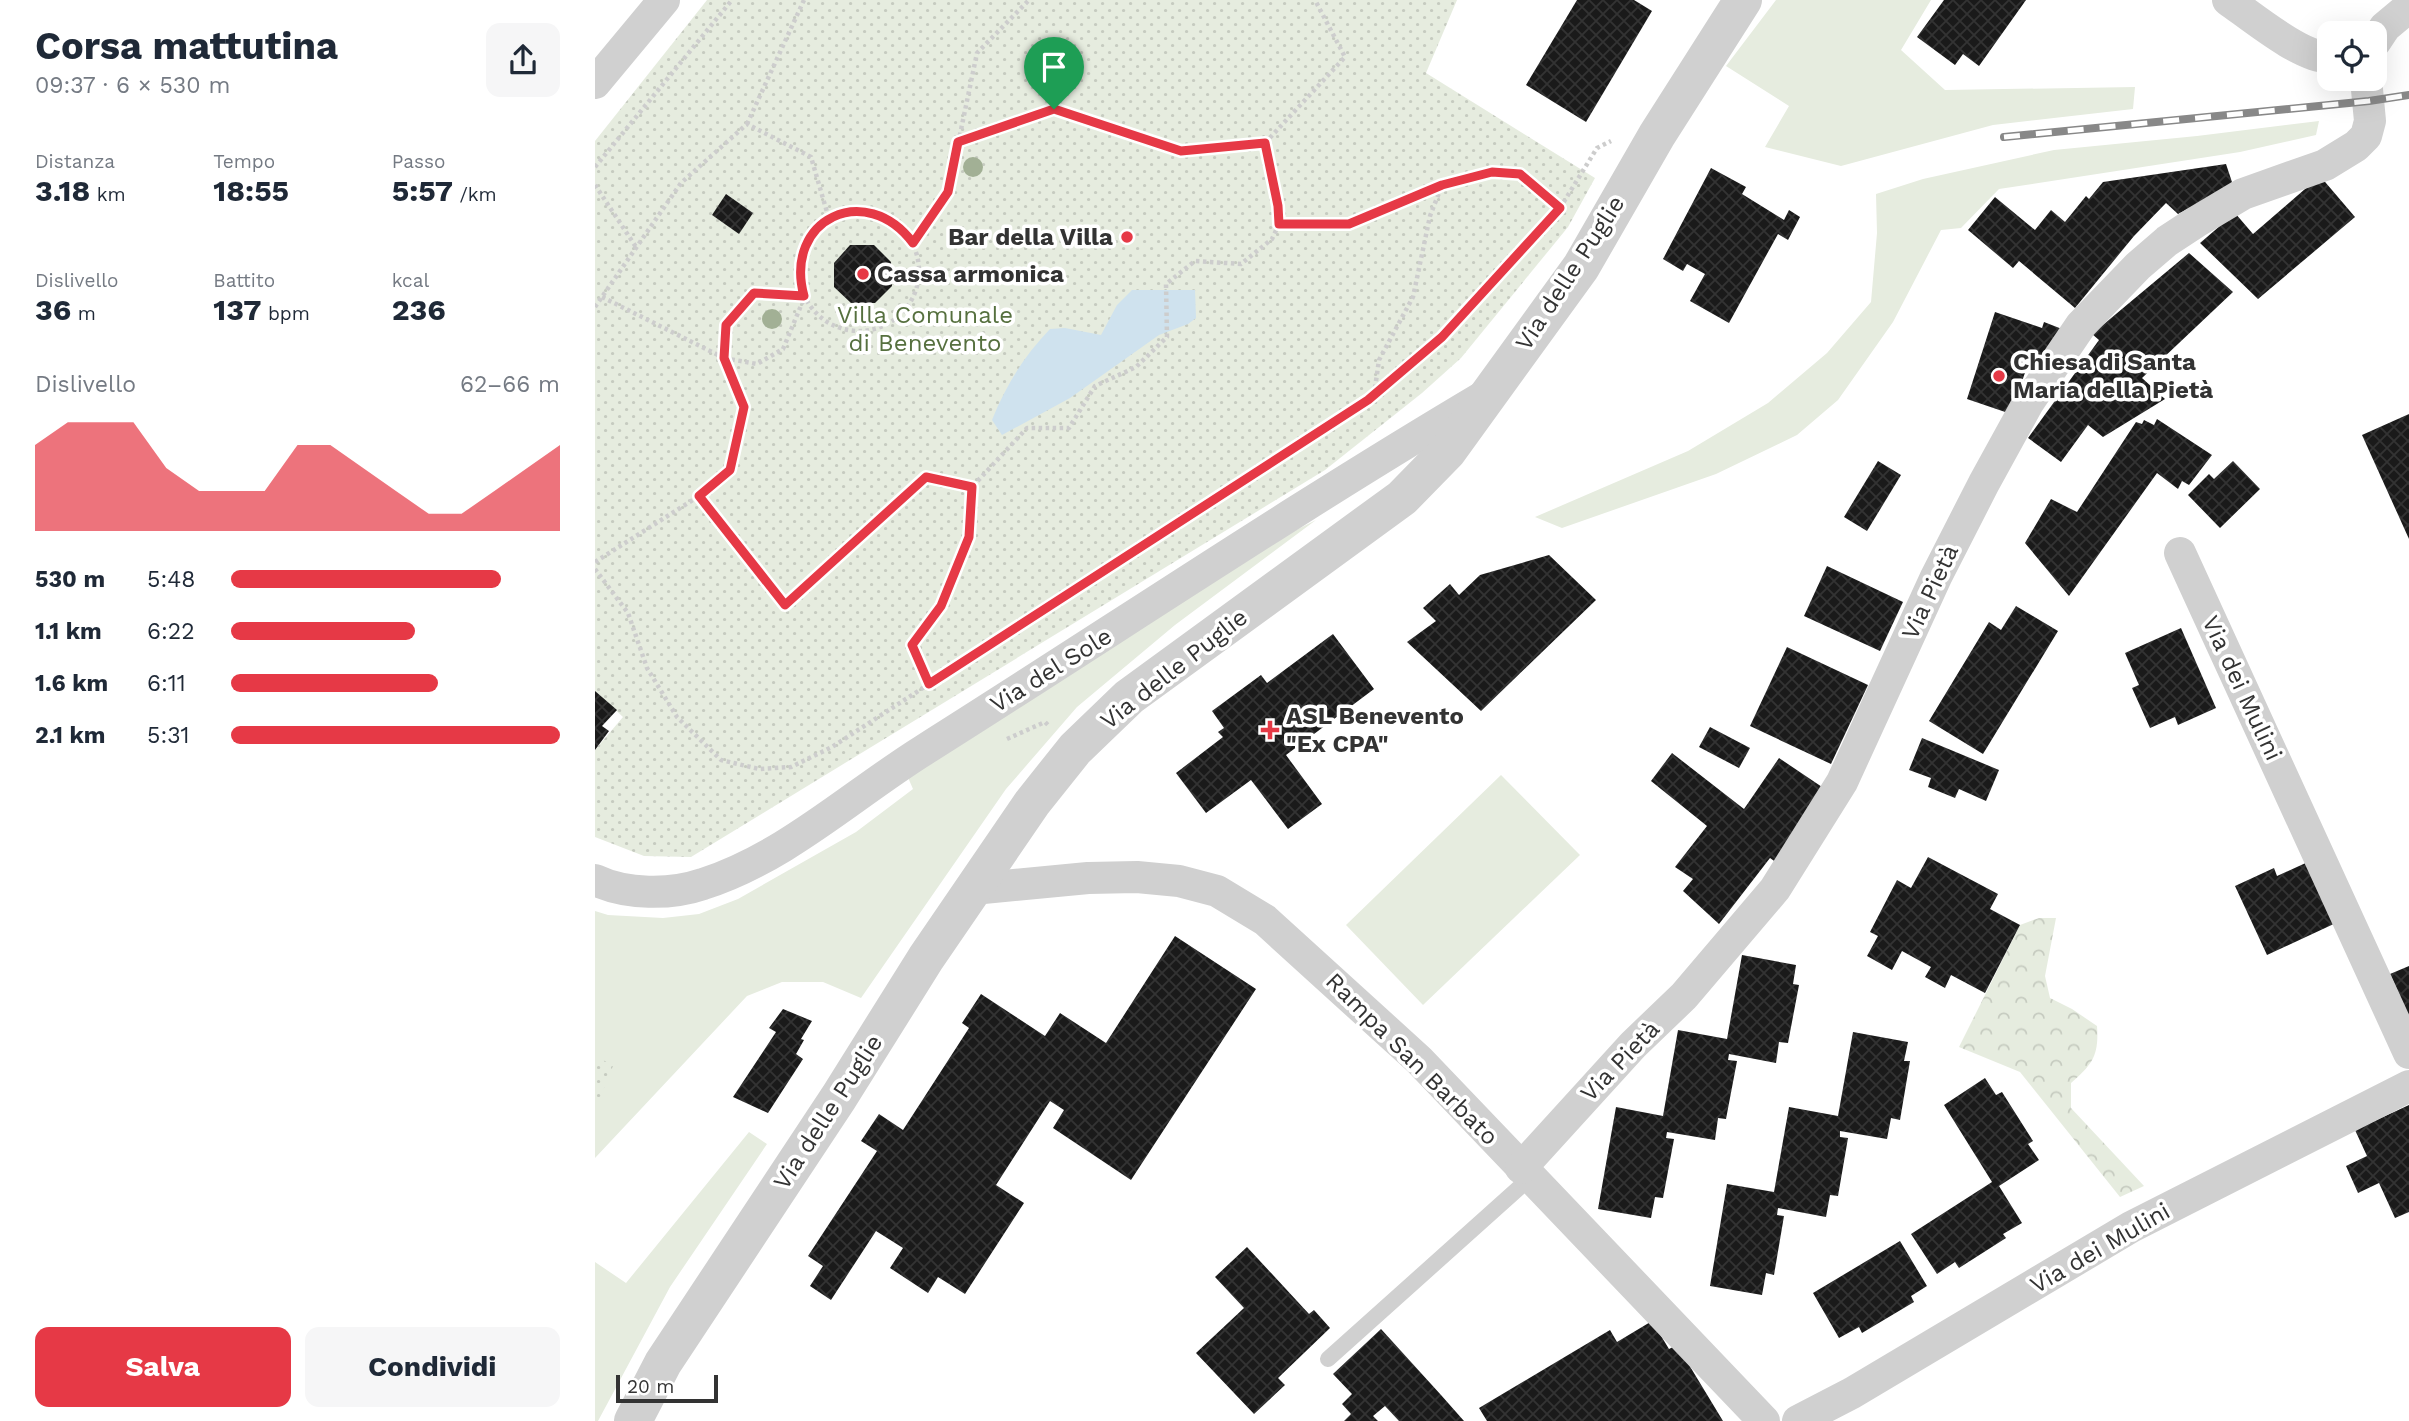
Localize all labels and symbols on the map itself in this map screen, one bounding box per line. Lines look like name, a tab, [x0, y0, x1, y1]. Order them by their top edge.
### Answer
pin	[1024, 37, 1084, 109]
street label: Via delle Puglie	[1510, 190, 1630, 356]
place label: Bar della Villa	[948, 223, 1113, 251]
marker: Bar della Villa	[1119, 229, 1135, 245]
place label: Cassa armonica	[877, 260, 1064, 288]
marker: Cassa armonica	[855, 266, 871, 282]
park label: Villa Comunale di Benevento	[837, 301, 1013, 357]
place label: Chiesa di Santa Maria della Pietà	[2013, 348, 2213, 404]
marker: Chiesa di Santa Maria della Pietà	[1991, 368, 2007, 384]
street label: Via Pietà	[1896, 540, 1964, 644]
street label: Via delle Puglie	[1095, 603, 1253, 735]
street label: Via dei Mulini	[2196, 611, 2288, 765]
street label: Via del Sole	[985, 622, 1117, 718]
place label: ASL Benevento "Ex CPA"	[1286, 702, 1464, 758]
marker: ASL Benevento "Ex CPA"	[1260, 720, 1280, 740]
street label: Rampa San Barbato	[1320, 967, 1504, 1151]
street label: Via Pietà	[1575, 1015, 1665, 1107]
street label: Via delle Puglie	[768, 1029, 888, 1195]
street label: Via dei Mulini	[2025, 1197, 2175, 1299]
scale bar	[616, 1372, 717, 1404]

